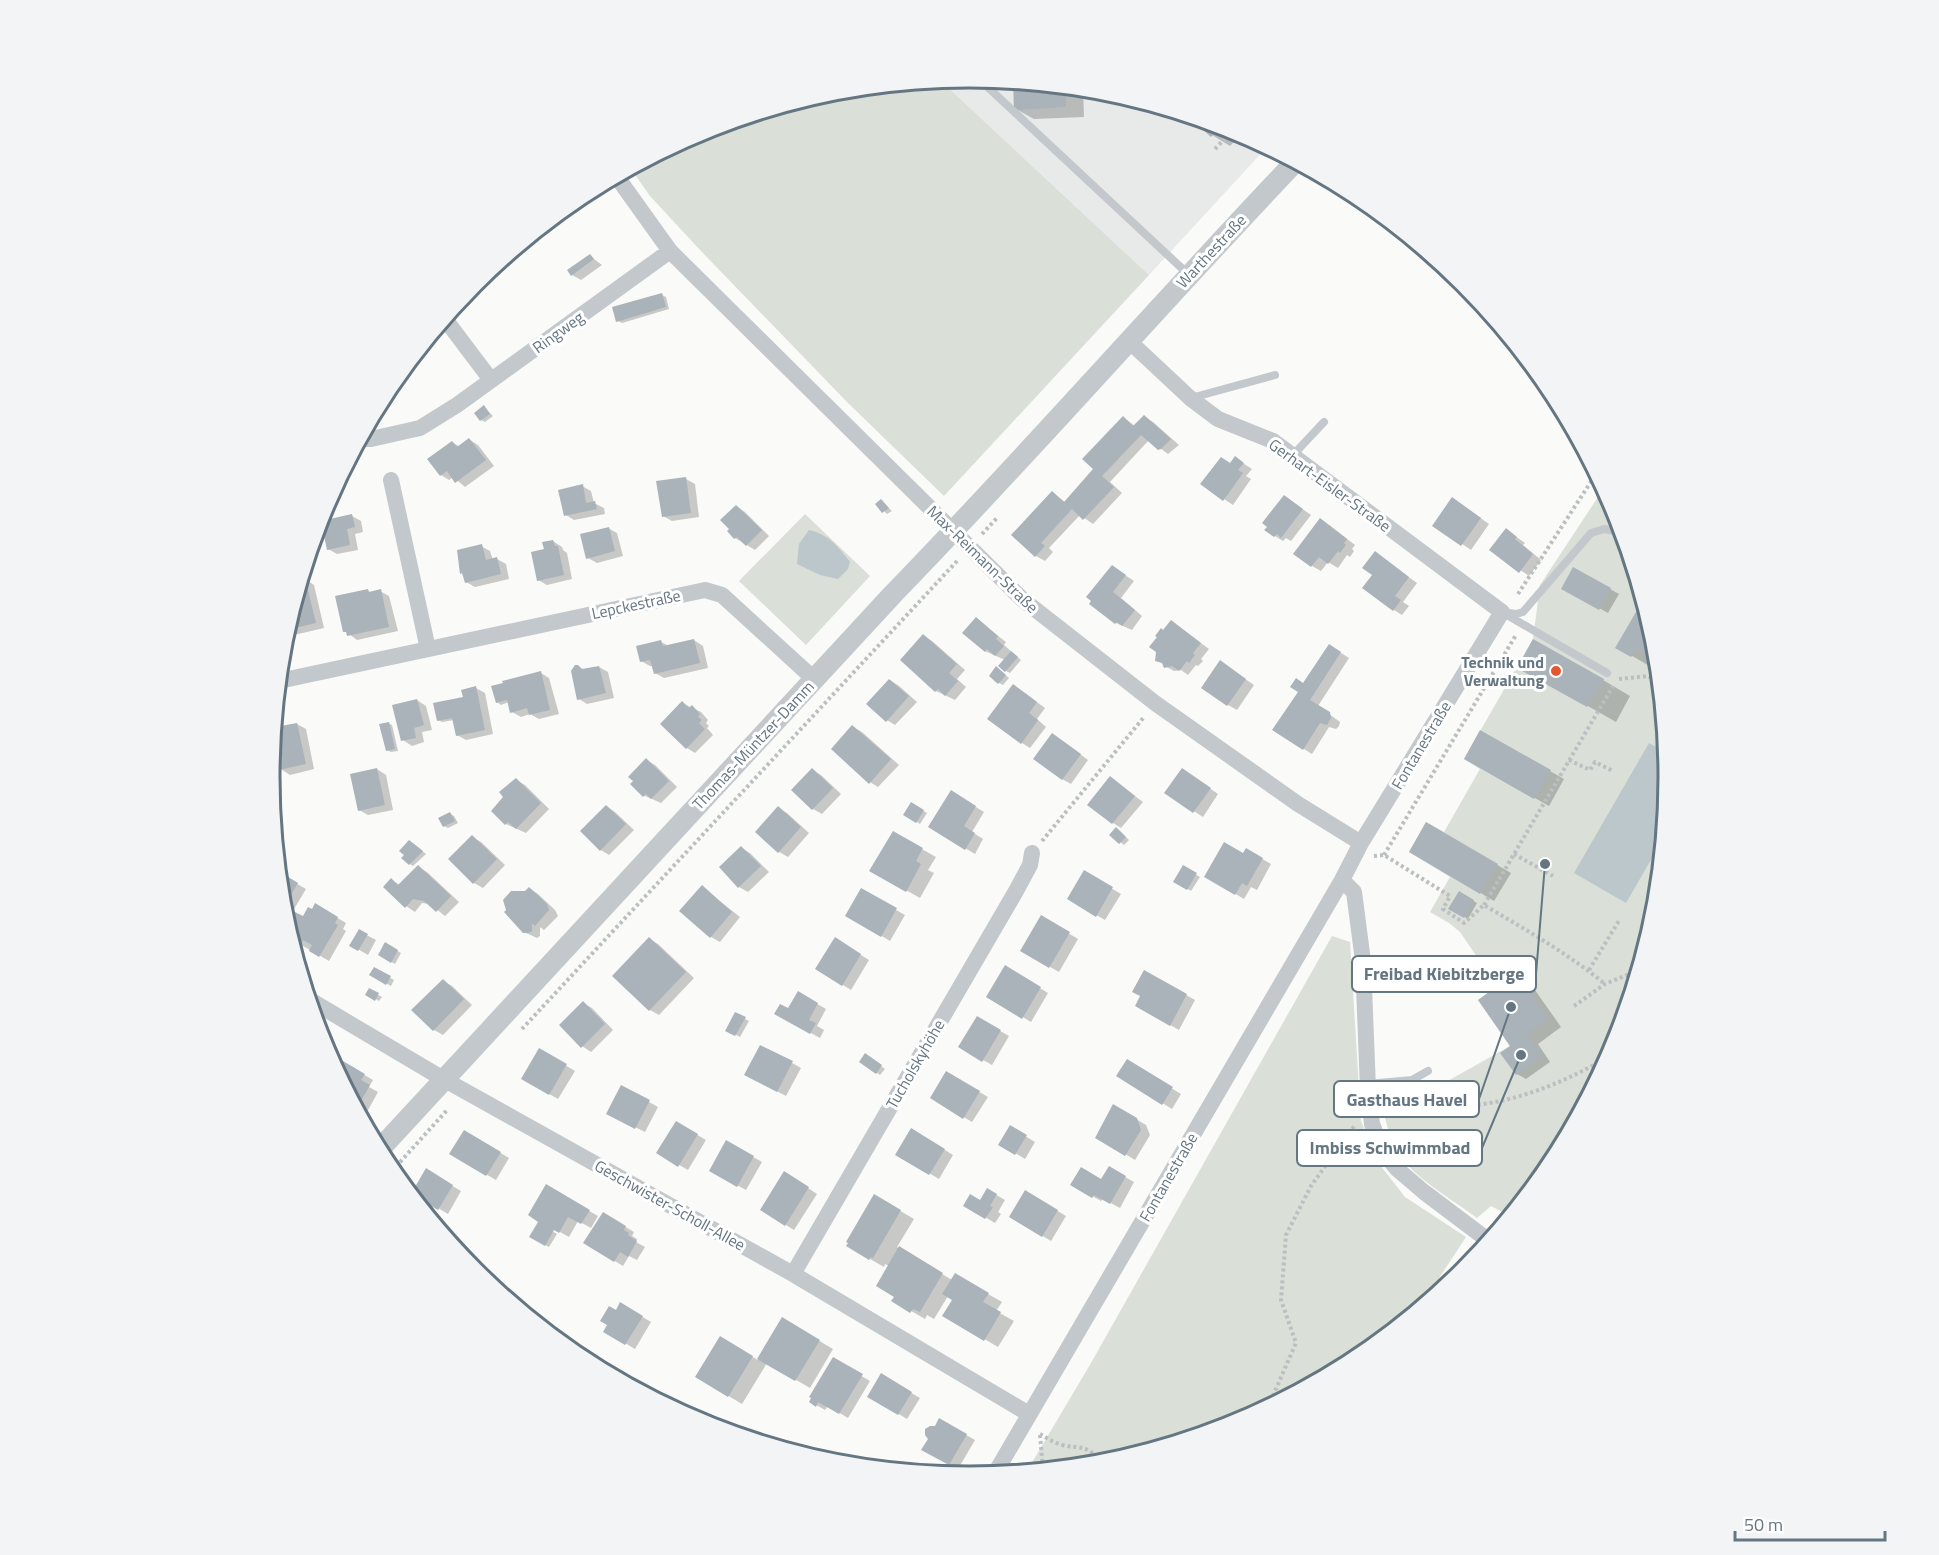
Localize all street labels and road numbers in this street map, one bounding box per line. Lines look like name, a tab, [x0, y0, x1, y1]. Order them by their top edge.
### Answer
street label: Warthestraße	[1170, 209, 1252, 293]
street label: Ringweg	[527, 305, 589, 359]
street label: Gerhart-Eisler-Straße	[1264, 432, 1396, 538]
street label: Max-Reimann-Straße	[922, 499, 1044, 619]
street label: Lepckestraße	[589, 583, 683, 625]
street label: Thomas-Müntzer-Damm	[686, 675, 820, 815]
street label: Fontanestraße	[1385, 696, 1457, 794]
street label: Tucholskyhöhe	[880, 1015, 950, 1113]
street label: Fontanestraße	[1133, 1128, 1203, 1226]
street label: Geschwister-Scholl-Allee	[590, 1154, 750, 1256]

